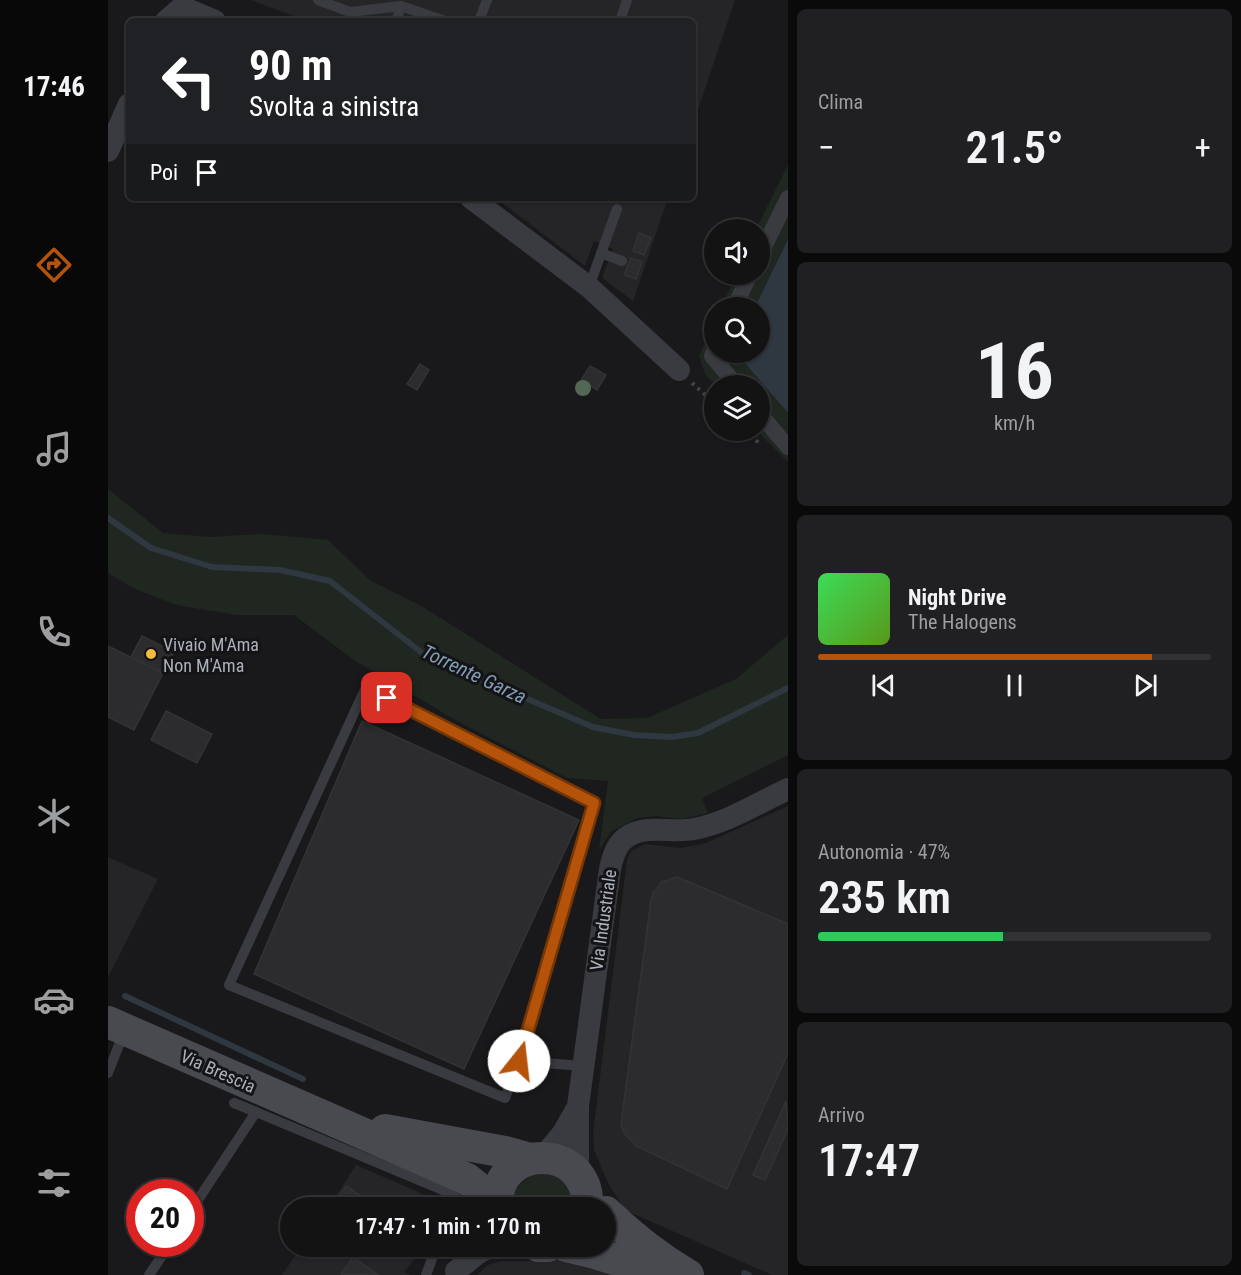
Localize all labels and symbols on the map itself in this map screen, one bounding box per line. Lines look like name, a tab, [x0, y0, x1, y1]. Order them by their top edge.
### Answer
place label: Vivaio M'Ama Non M'Ama	[163, 634, 259, 676]
water label: Torrente Garza	[418, 639, 530, 709]
marker: Vivaio M'Ama Non M'Ama	[144, 647, 158, 661]
pin	[361, 672, 412, 723]
street label: Via Industriale	[585, 868, 621, 972]
position arrow	[487, 1029, 551, 1093]
street label: Via Brescia	[177, 1045, 259, 1097]
speed limit sign: 20	[126, 1179, 204, 1257]

